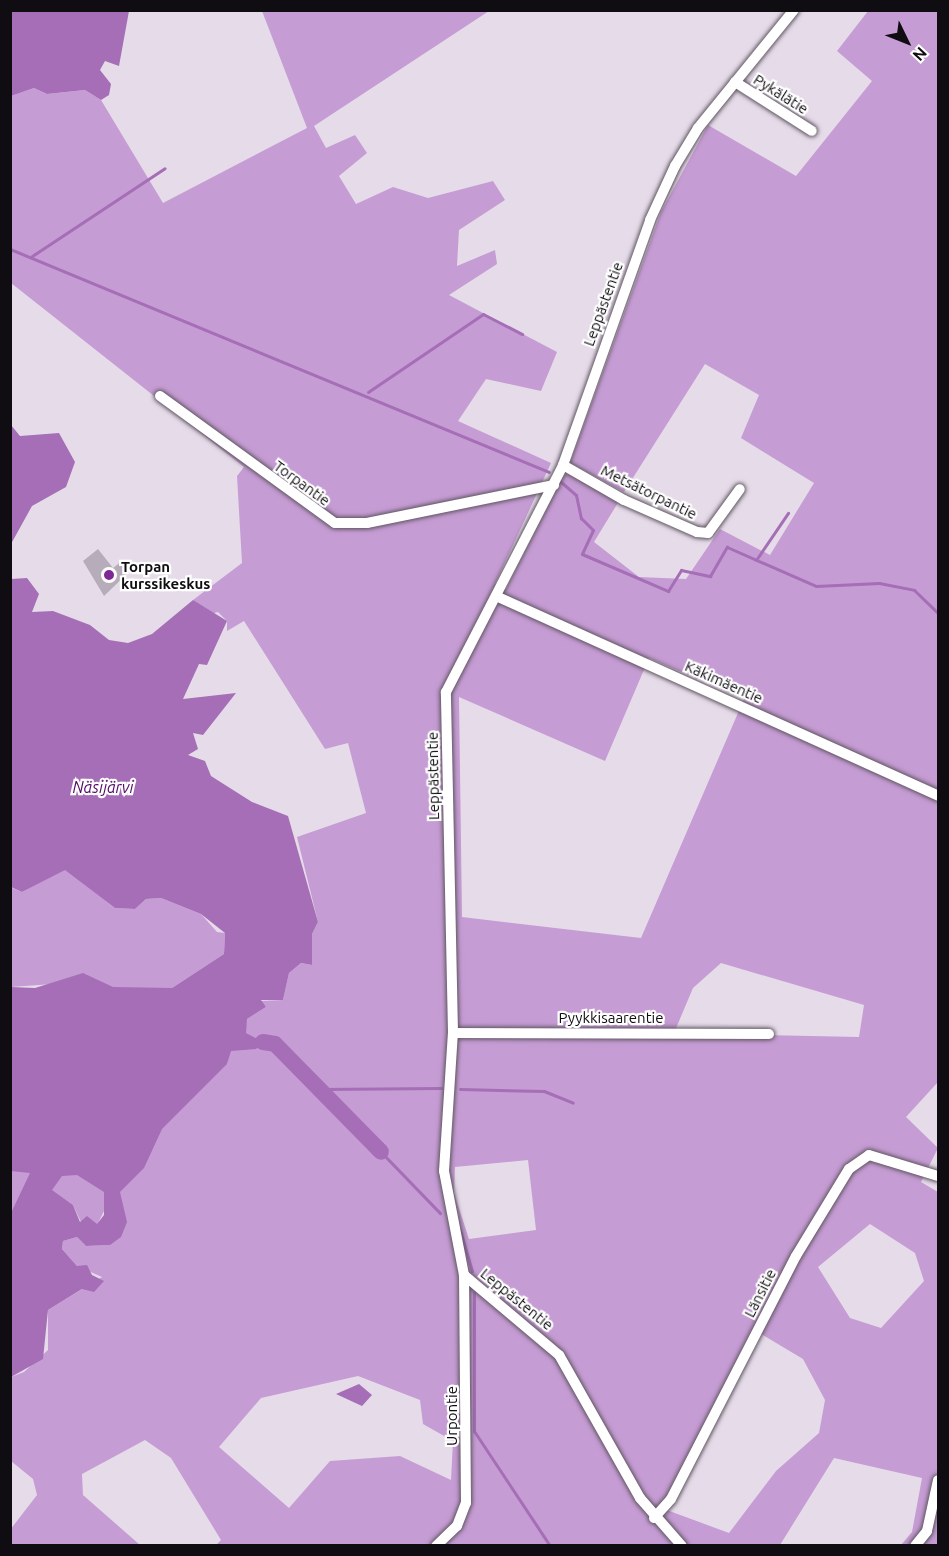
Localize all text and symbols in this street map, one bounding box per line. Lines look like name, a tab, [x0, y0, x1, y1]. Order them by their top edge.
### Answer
north arrow	[877, 12, 937, 72]
text: N	[910, 44, 931, 65]
street label: Pykälätie	[750, 70, 812, 118]
street label: Leppästentie	[579, 259, 627, 349]
street label: Torpantie	[270, 457, 334, 509]
street label: Metsätorpantie	[598, 461, 700, 523]
place label: Torpan kurssikeskus	[121, 557, 210, 592]
marker: Torpan kurssikeskus	[102, 568, 116, 582]
street label: Käkimäentie	[682, 657, 766, 707]
street label: Leppästentie	[423, 732, 443, 820]
water label: Näsijärvi	[73, 777, 133, 797]
street label: Pyykkisaarentie	[559, 1009, 663, 1027]
street label: Leppästentie	[477, 1264, 557, 1334]
street label: Länsitie	[740, 1266, 780, 1320]
street label: Urpontie	[443, 1386, 461, 1446]

